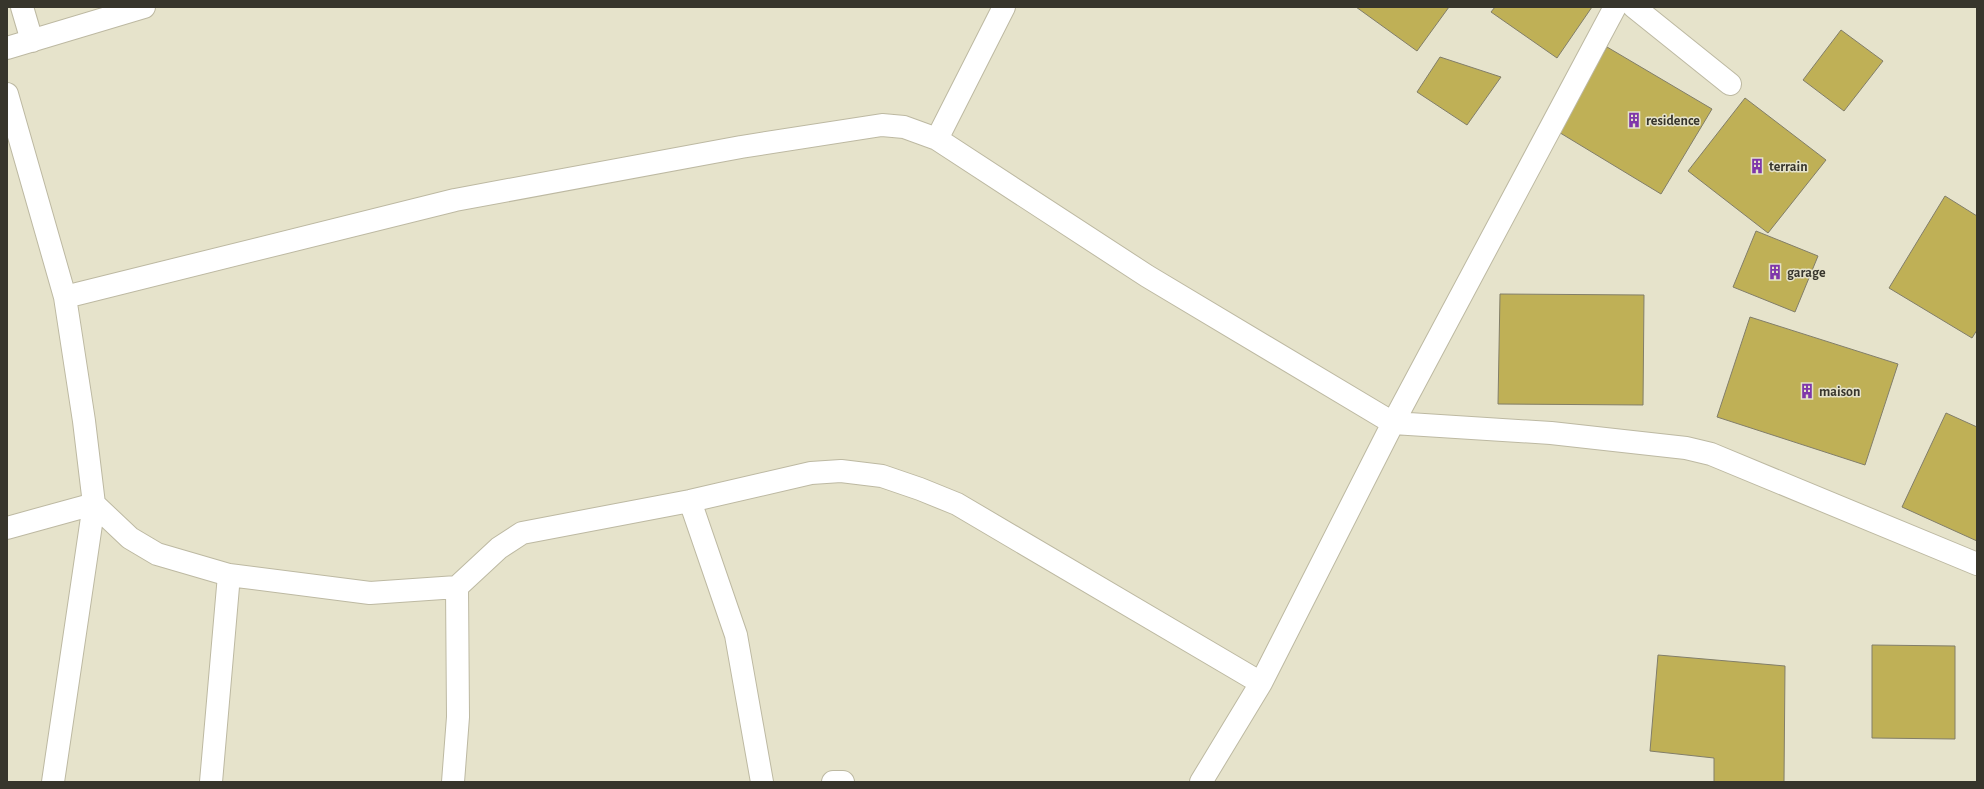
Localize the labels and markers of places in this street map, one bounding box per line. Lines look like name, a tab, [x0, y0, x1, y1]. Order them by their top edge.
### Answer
building icon: residence	[1625, 111, 1643, 129]
place label: residence	[1646, 114, 1700, 128]
building icon: terrain	[1748, 157, 1766, 175]
place label: terrain	[1769, 160, 1808, 174]
building icon: garage	[1766, 263, 1784, 281]
place label: garage	[1787, 266, 1826, 280]
building icon: maison	[1798, 382, 1816, 400]
place label: maison	[1819, 385, 1860, 399]

